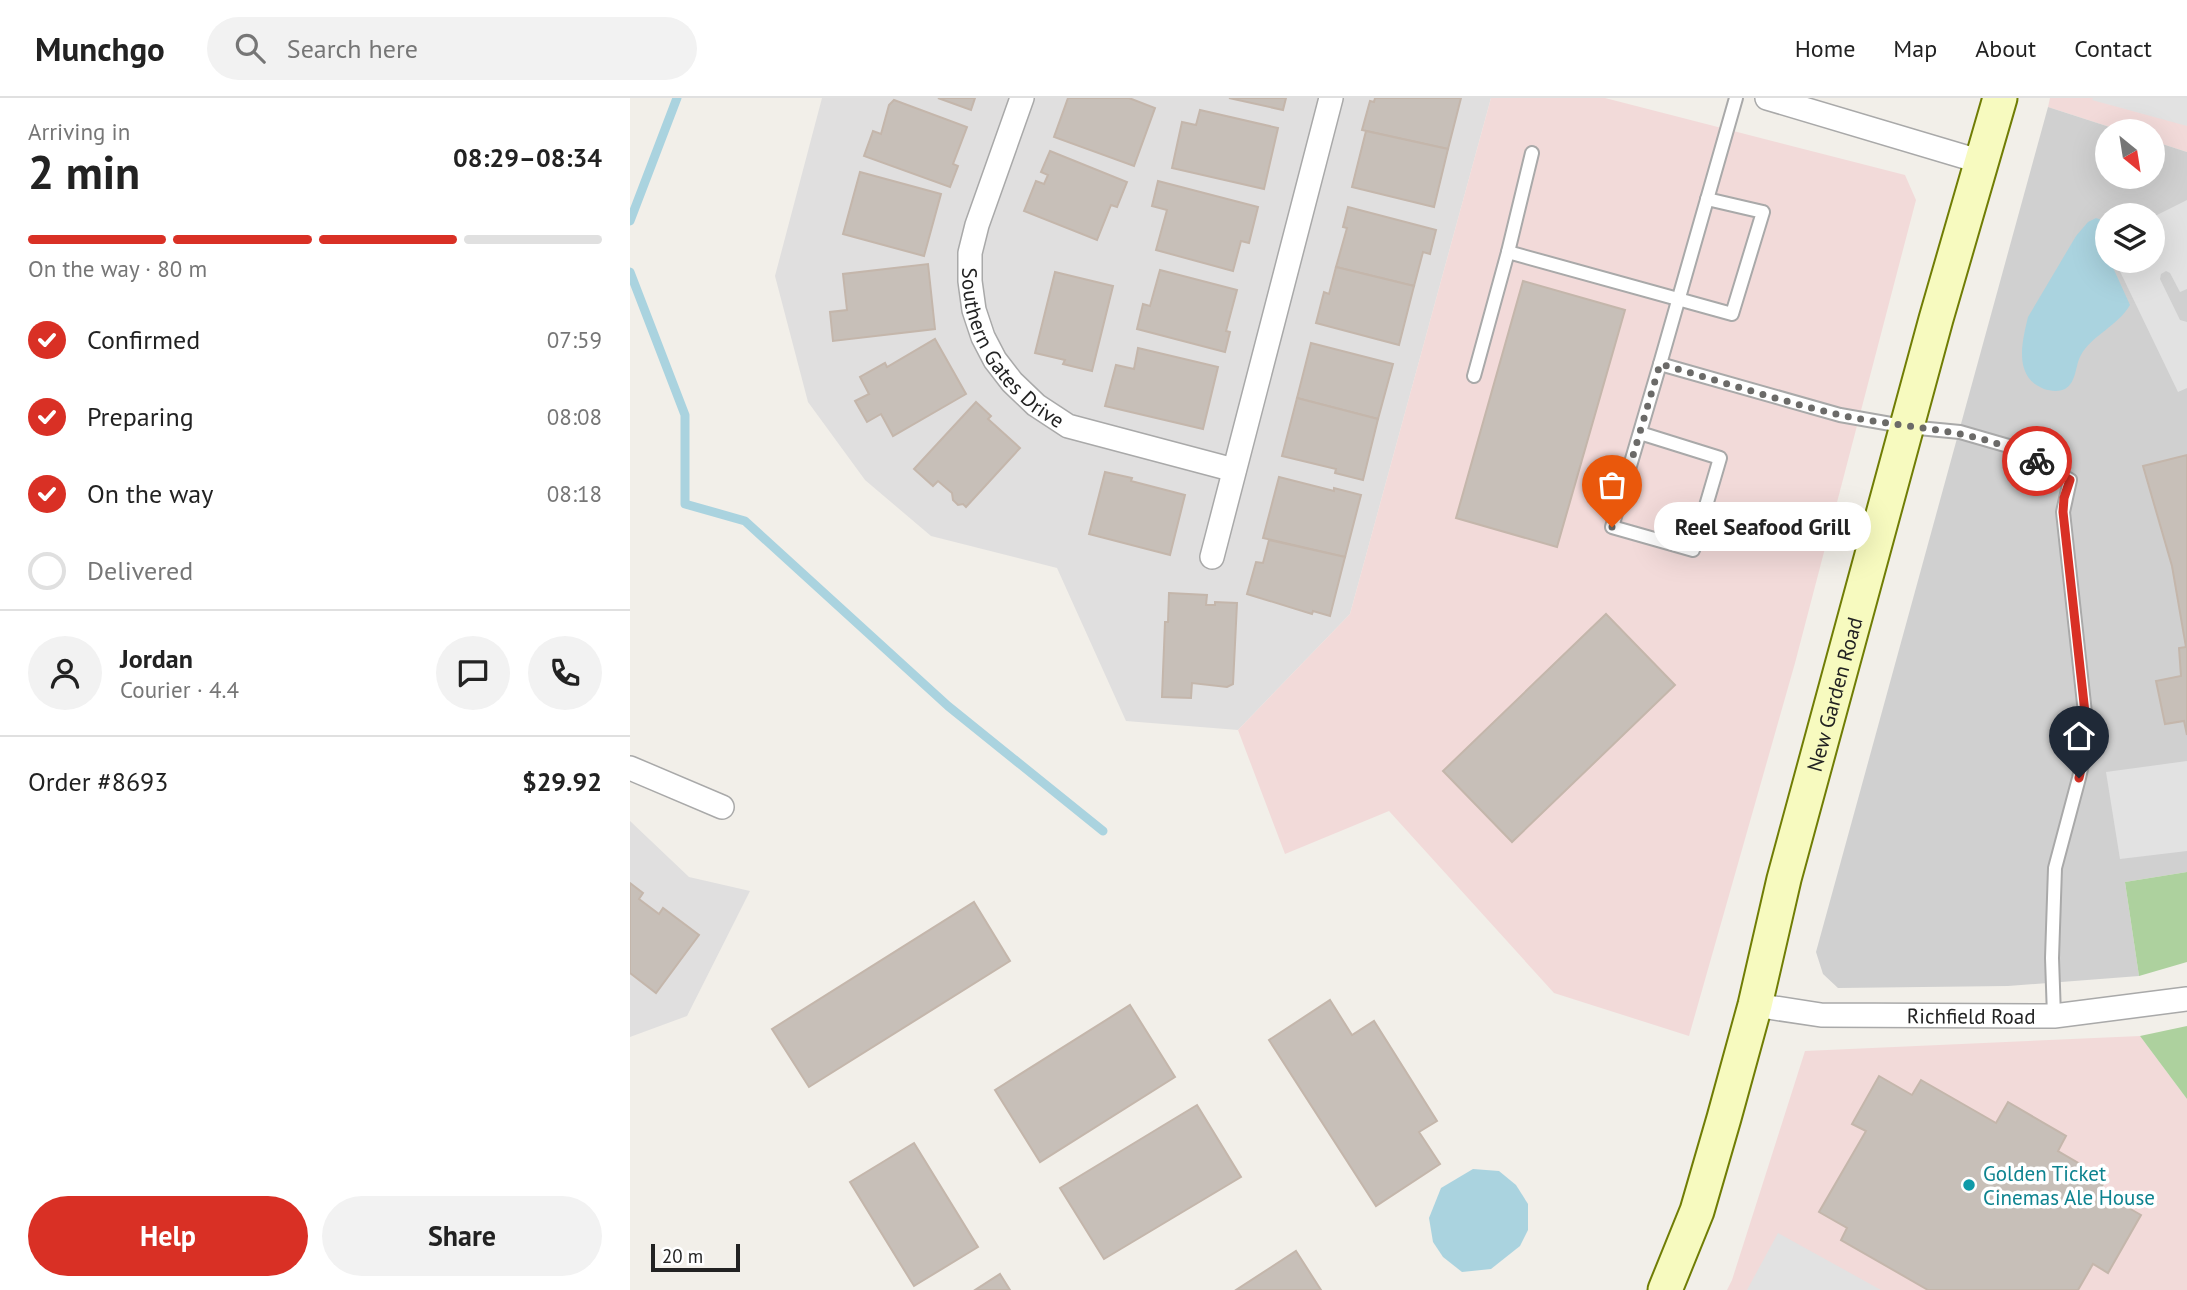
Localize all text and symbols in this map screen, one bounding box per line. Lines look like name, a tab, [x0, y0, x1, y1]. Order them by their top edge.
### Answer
search box	[207, 17, 697, 80]
text: Munchgo	[35, 27, 165, 70]
icon: search	[231, 29, 269, 67]
text: Search here	[287, 32, 418, 65]
text: Home	[1795, 33, 1855, 64]
text: Map	[1893, 33, 1937, 64]
text: About	[1975, 33, 2036, 64]
text: Contact	[2074, 33, 2152, 64]
text: Arriving in	[28, 117, 130, 146]
north arrow	[2095, 119, 2165, 189]
map controls	[2095, 119, 2165, 273]
text: 08:29–08:34	[453, 141, 602, 174]
text: 2 min	[28, 142, 140, 202]
button: layers	[2095, 203, 2165, 273]
text: On the way · 80 m	[28, 254, 207, 283]
street label: Southern Gates Drive	[956, 268, 1070, 434]
icon: check	[28, 321, 66, 359]
text: Confirmed	[87, 323, 200, 356]
text: 07:59	[547, 325, 602, 354]
icon: check	[28, 398, 66, 436]
text: Preparing	[87, 400, 194, 433]
text: 08:08	[547, 402, 602, 431]
courier	[2002, 426, 2072, 496]
icon: bike	[2018, 442, 2056, 480]
pin	[1582, 455, 1642, 527]
icon: bag	[1593, 466, 1631, 504]
icon: check	[28, 475, 66, 513]
text: On the way	[87, 477, 213, 510]
text: 08:18	[547, 479, 602, 508]
callout: Reel Seafood Grill	[1654, 502, 1871, 551]
text: Reel Seafood Grill	[1675, 512, 1850, 541]
text: Delivered	[87, 554, 193, 587]
street label: New Garden Road	[1800, 614, 1868, 775]
button: person	[28, 636, 102, 710]
button: chat	[436, 636, 510, 710]
button: phone	[528, 636, 602, 710]
text: Jordan	[120, 642, 193, 675]
text: Courier · 4.4	[120, 675, 239, 704]
pin	[2049, 706, 2109, 778]
icon: home	[2060, 717, 2098, 755]
text: Order #8693	[28, 765, 168, 798]
text: $29.92	[522, 765, 602, 798]
street label: Richfield Road	[1907, 1002, 2036, 1029]
place label: Golden Ticket Cinemas Ale House	[1983, 1160, 2155, 1211]
marker: Golden Ticket Cinemas Ale House	[1961, 1177, 1977, 1193]
button: Help	[28, 1196, 308, 1276]
button: Share	[322, 1196, 602, 1276]
scale bar	[651, 1241, 740, 1273]
text: 20 m	[662, 1244, 703, 1268]

